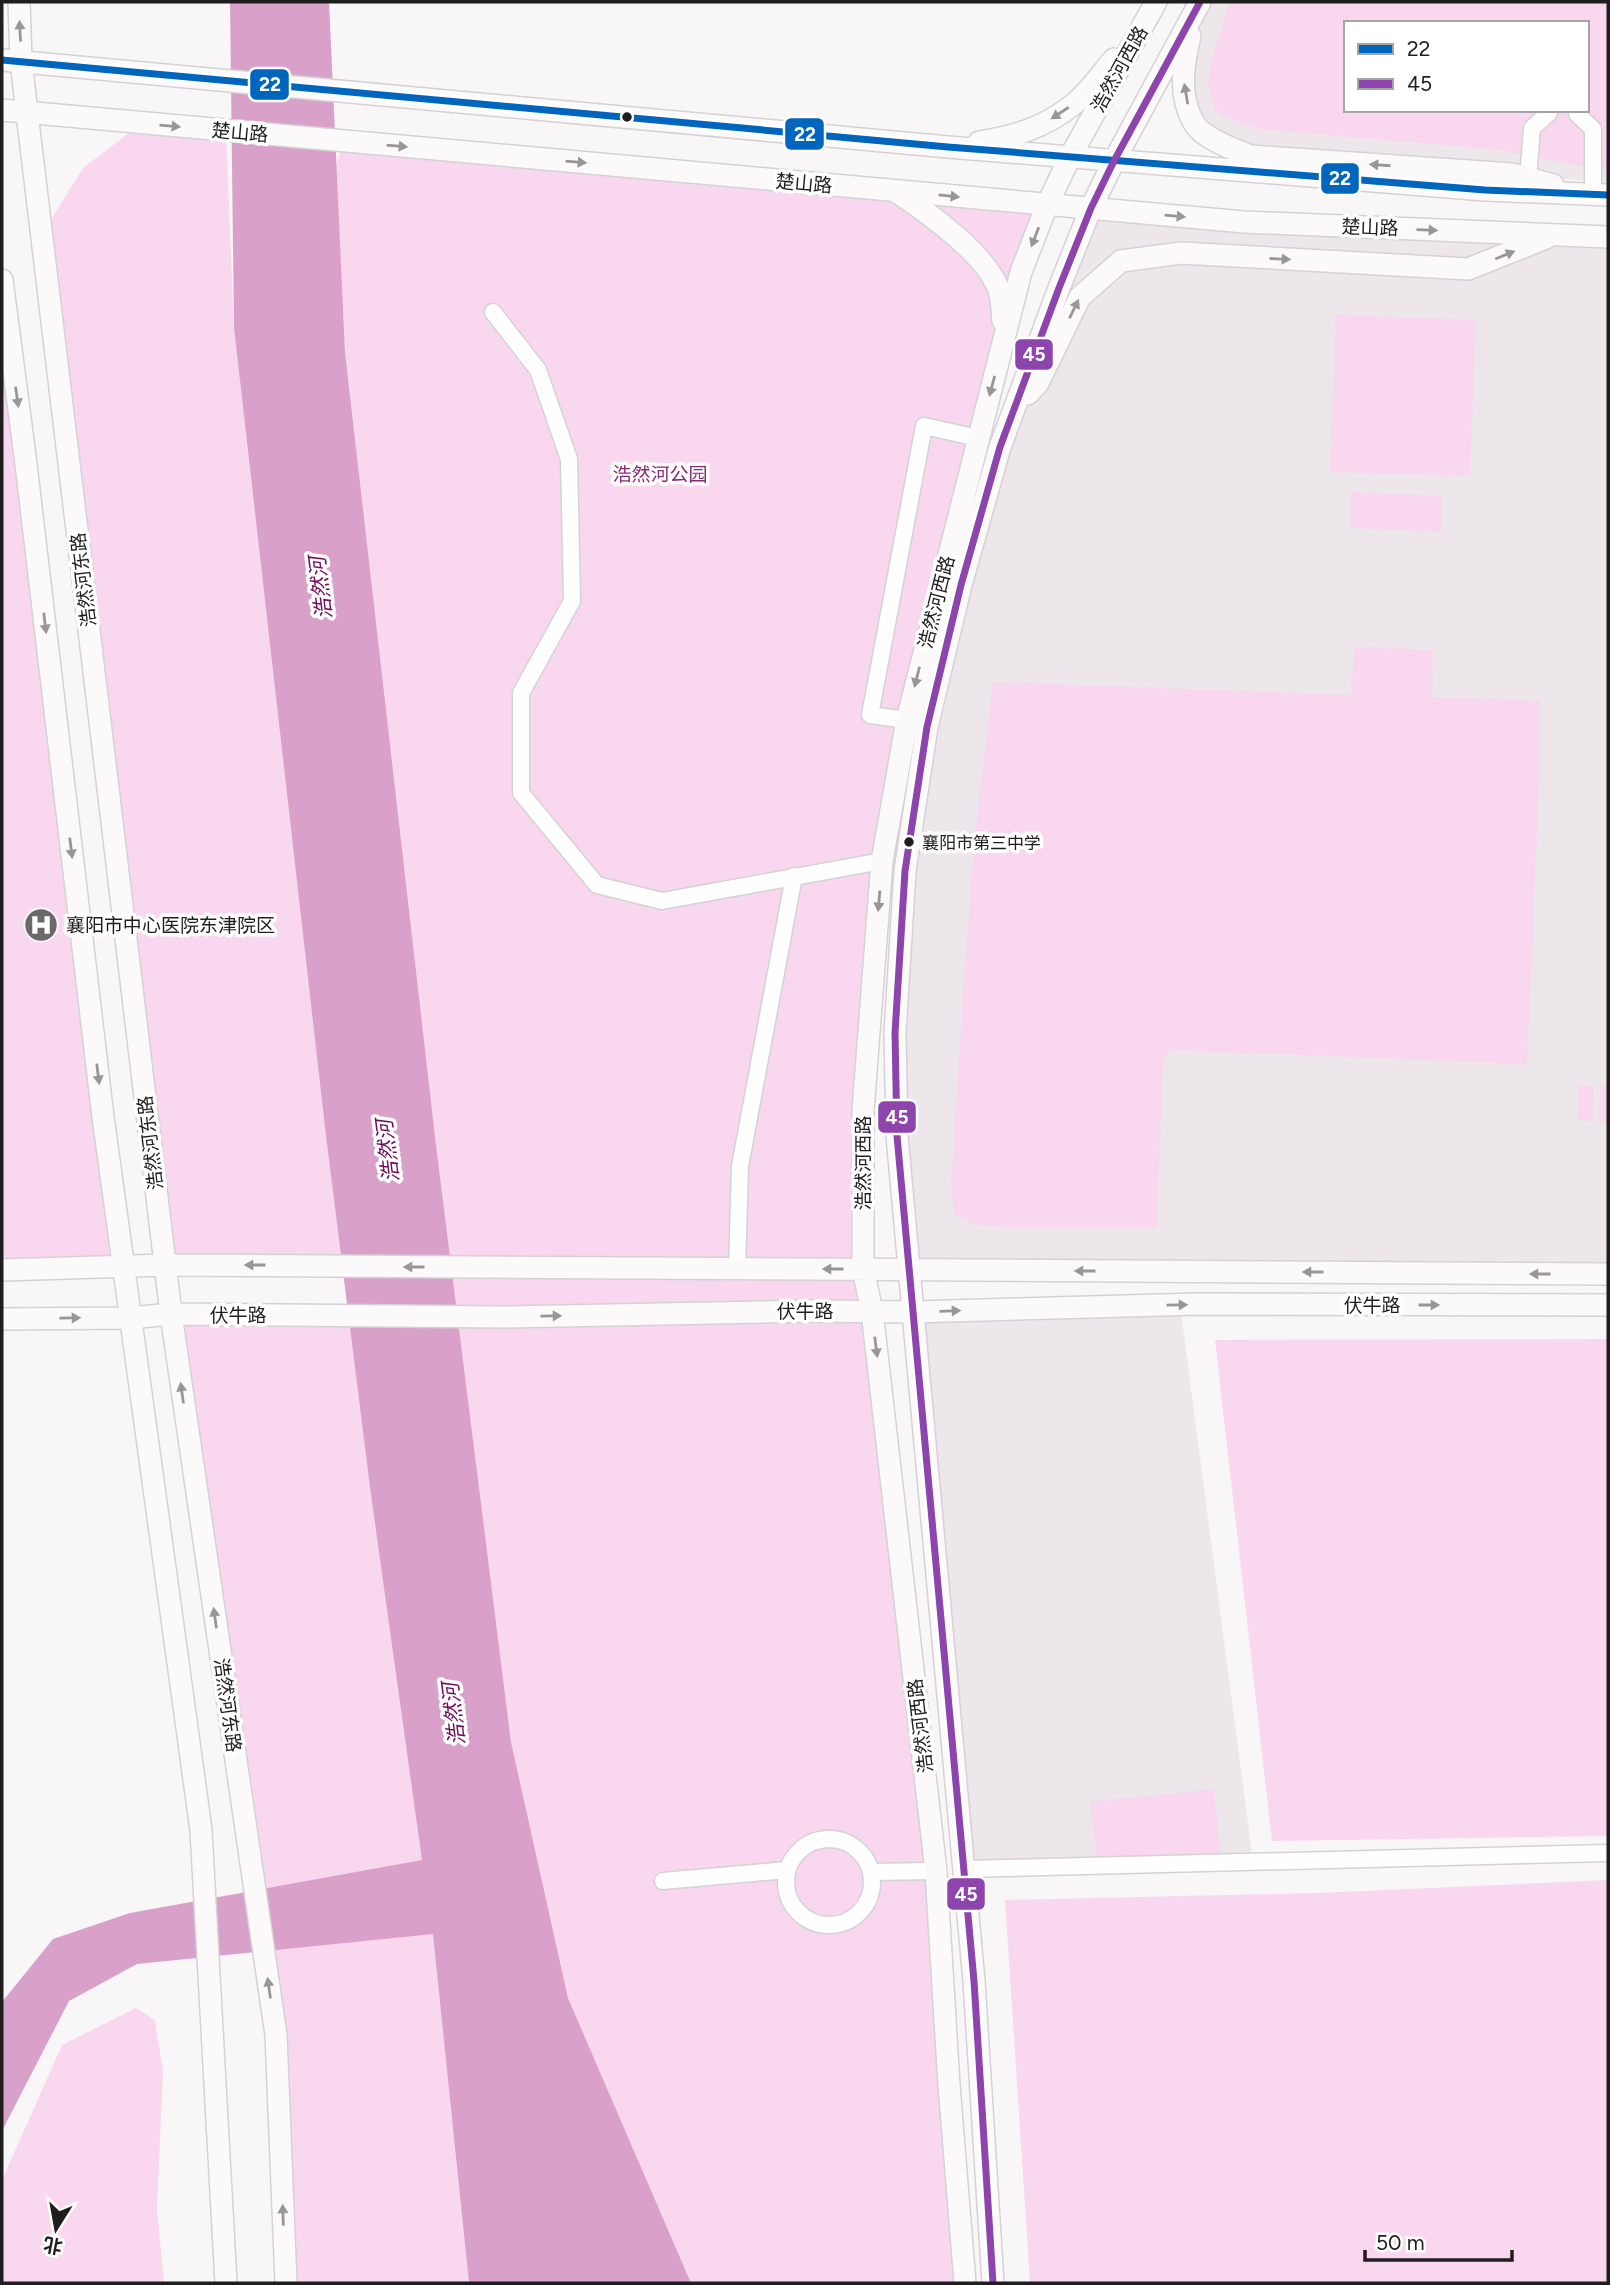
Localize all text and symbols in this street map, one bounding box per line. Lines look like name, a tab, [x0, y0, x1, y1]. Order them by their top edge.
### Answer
one-way arrow	[14, 20, 25, 42]
legend	[1344, 21, 1589, 112]
street label: 浩然河西路	[1086, 22, 1153, 116]
text: 22	[1407, 36, 1430, 61]
line badge: 22	[249, 68, 290, 101]
text: 45	[1407, 71, 1432, 96]
text: 22	[259, 73, 281, 96]
one-way arrow	[1180, 83, 1191, 105]
one-way arrow	[1051, 106, 1069, 120]
unlabelled marker	[620, 110, 634, 124]
line badge: 22	[784, 117, 825, 151]
street label: 楚山路	[211, 119, 269, 146]
one-way arrow	[159, 120, 181, 131]
text: 22	[794, 123, 816, 146]
one-way arrow	[386, 141, 408, 152]
one-way arrow	[565, 157, 587, 168]
one-way arrow	[1369, 159, 1391, 170]
line badge: 22	[1320, 162, 1360, 195]
text: 22	[1329, 167, 1351, 190]
street label: 楚山路	[775, 170, 833, 197]
one-way arrow	[938, 190, 960, 201]
one-way arrow	[1165, 211, 1187, 222]
street label: 楚山路	[1341, 215, 1399, 240]
one-way arrow	[1416, 224, 1438, 235]
one-way arrow	[1030, 226, 1041, 247]
one-way arrow	[1494, 249, 1515, 260]
one-way arrow	[1270, 254, 1292, 265]
one-way arrow	[1069, 299, 1080, 319]
line badge: 45	[1014, 338, 1054, 371]
text: 45	[1022, 343, 1046, 366]
one-way arrow	[986, 375, 997, 397]
one-way arrow	[12, 386, 23, 408]
park label: 浩然河公园	[612, 463, 708, 486]
street label: 浩然河东路	[66, 531, 101, 628]
water label: 浩然河	[304, 551, 337, 621]
street label: 浩然河西路	[914, 553, 959, 651]
one-way arrow	[39, 612, 50, 634]
one-way arrow	[911, 666, 922, 688]
place label: 襄阳市第三中学	[922, 833, 1041, 853]
marker: 襄阳市第三中学	[902, 835, 916, 849]
one-way arrow	[66, 838, 77, 860]
one-way arrow	[873, 890, 884, 912]
hospital icon: 襄阳市中心医院东津院区	[22, 906, 60, 944]
place label: 襄阳市中心医院东津院区	[66, 914, 275, 937]
one-way arrow	[92, 1064, 103, 1086]
street label: 浩然河东路	[133, 1094, 168, 1191]
line badge: 45	[877, 1100, 917, 1134]
text: 45	[885, 1106, 909, 1129]
water label: 浩然河	[371, 1114, 404, 1184]
street label: 浩然河西路	[852, 1115, 875, 1211]
one-way arrow	[243, 1260, 265, 1271]
one-way arrow	[403, 1261, 425, 1273]
one-way arrow	[822, 1263, 844, 1275]
one-way arrow	[1074, 1265, 1096, 1277]
one-way arrow	[1301, 1266, 1323, 1278]
one-way arrow	[1529, 1268, 1551, 1280]
street label: 伏牛路	[1343, 1294, 1401, 1317]
one-way arrow	[1166, 1299, 1188, 1310]
one-way arrow	[1418, 1299, 1440, 1311]
street label: 伏牛路	[776, 1300, 834, 1323]
street label: 伏牛路	[209, 1304, 267, 1327]
one-way arrow	[939, 1305, 961, 1316]
one-way arrow	[540, 1310, 562, 1322]
one-way arrow	[59, 1312, 81, 1324]
one-way arrow	[871, 1336, 882, 1358]
one-way arrow	[176, 1381, 187, 1403]
one-way arrow	[209, 1606, 220, 1628]
street label: 浩然河东路	[210, 1656, 246, 1754]
water label: 浩然河	[437, 1677, 470, 1747]
street label: 浩然河西路	[903, 1677, 938, 1774]
line badge: 45	[946, 1877, 986, 1911]
text: 45	[954, 1883, 978, 1906]
one-way arrow	[264, 1977, 275, 1999]
north arrow	[21, 2194, 91, 2264]
one-way arrow	[278, 2204, 289, 2226]
scale bar	[1365, 2218, 1512, 2262]
text: 50 m	[1376, 2230, 1425, 2255]
text: 北	[41, 2232, 64, 2258]

